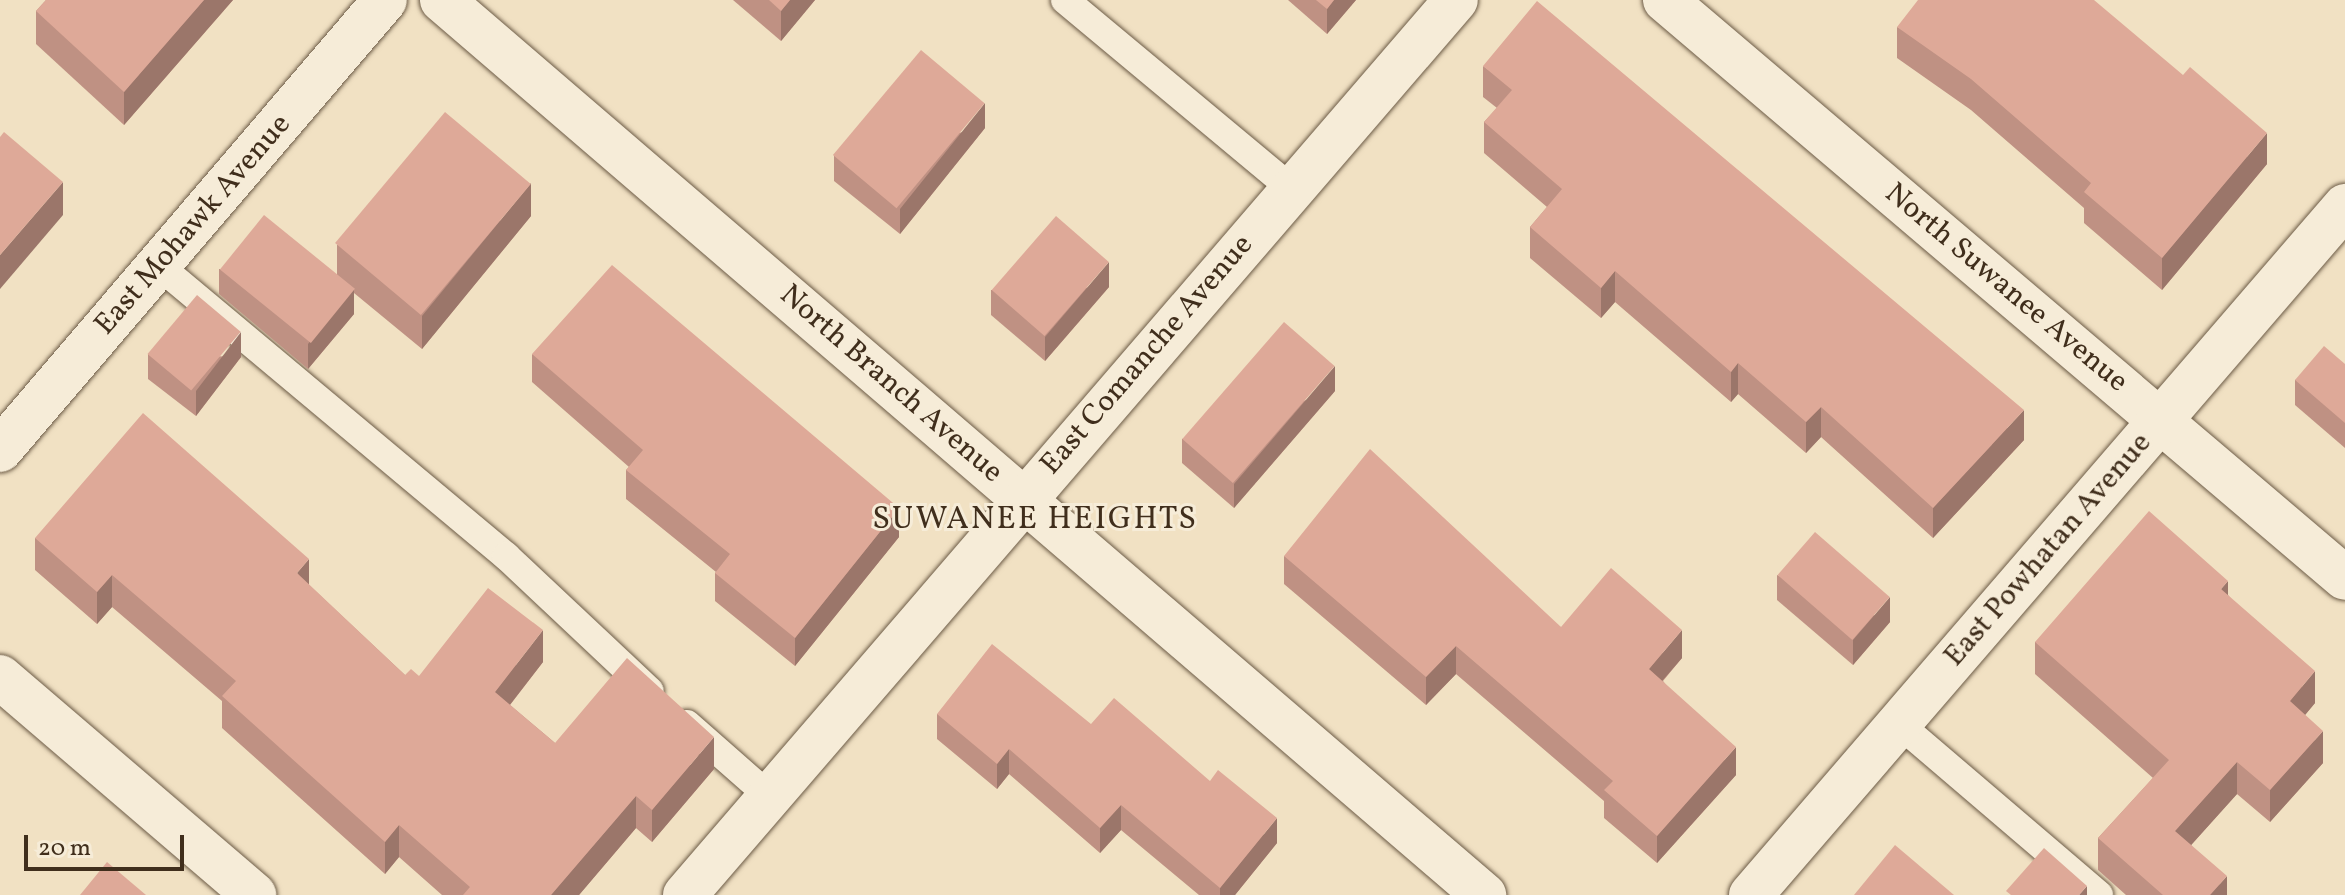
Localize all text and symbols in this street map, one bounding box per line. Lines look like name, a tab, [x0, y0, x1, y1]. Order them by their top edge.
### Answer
street label: East Mohawk Avenue	[87, 107, 299, 343]
street label: North Suwanee Avenue	[1877, 176, 2135, 400]
street label: East Comanche Avenue	[1033, 228, 1261, 482]
street label: North Branch Avenue	[772, 277, 1010, 491]
street label: East Powhatan Avenue	[1937, 426, 2159, 674]
district label: SUWANEE HEIGHTS	[872, 501, 1198, 539]
scale bar	[28, 819, 188, 869]
text: 20 m	[38, 832, 91, 866]

